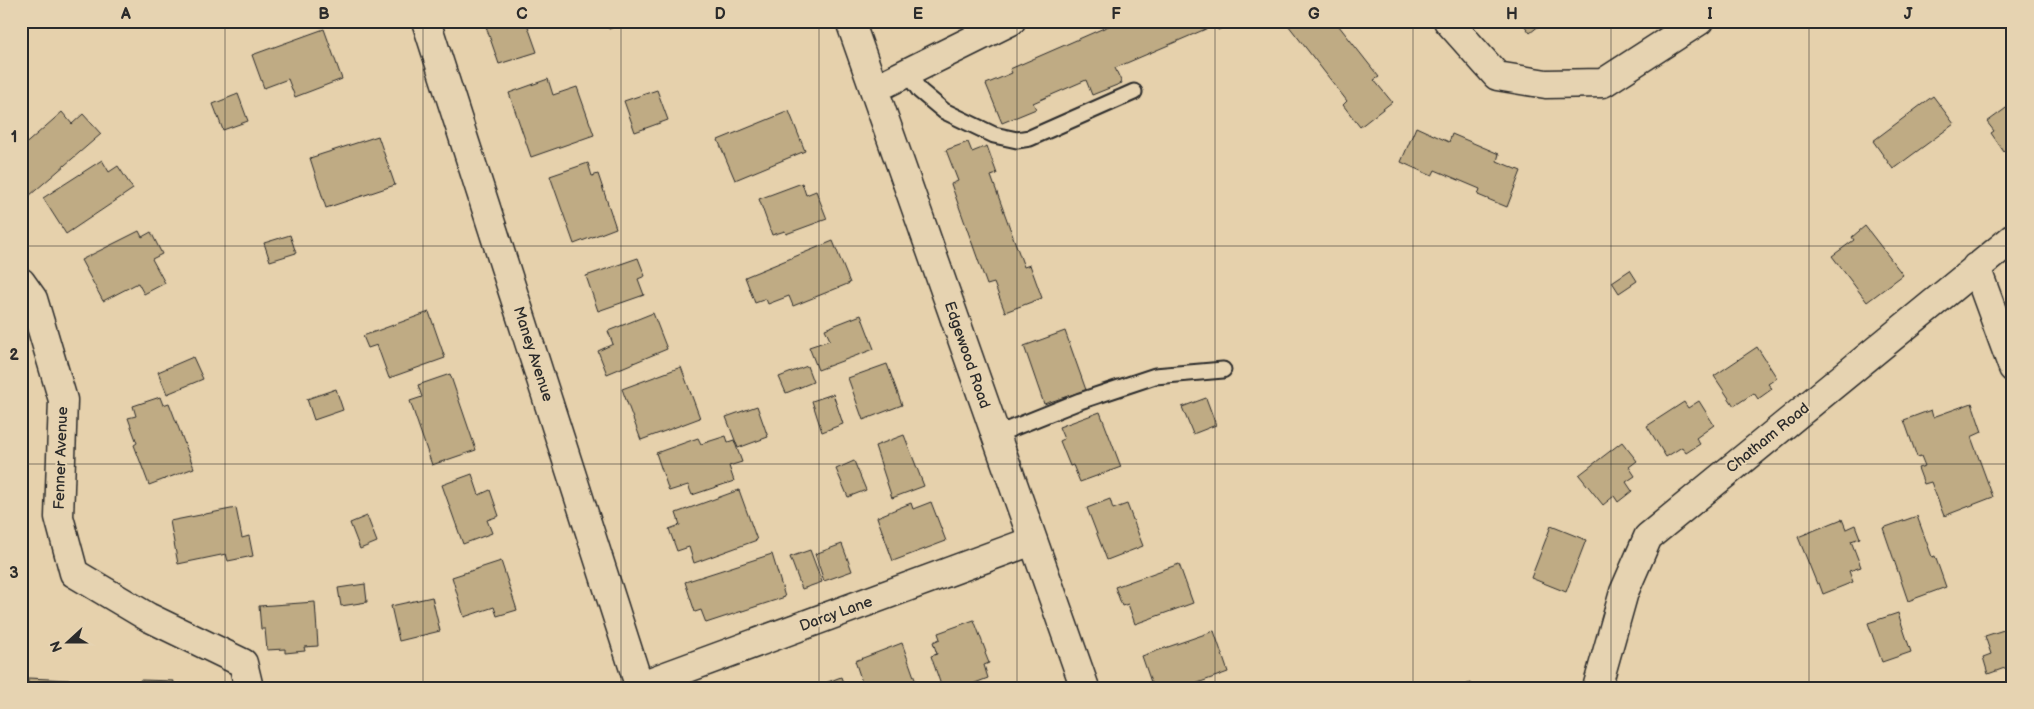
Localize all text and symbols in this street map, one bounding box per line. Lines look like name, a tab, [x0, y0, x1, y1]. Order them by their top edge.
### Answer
text: A	[120, 5, 131, 24]
text: B	[318, 5, 330, 24]
text: C	[516, 5, 528, 24]
text: D	[714, 5, 726, 24]
text: E	[913, 5, 923, 24]
text: F	[1111, 5, 1121, 24]
text: G	[1308, 5, 1320, 24]
text: H	[1506, 5, 1518, 24]
text: I	[1707, 5, 1713, 24]
text: J	[1904, 5, 1913, 24]
text: 1	[11, 128, 17, 147]
street label: Edgewood Road	[940, 299, 994, 411]
street label: Maney Avenue	[509, 304, 557, 404]
text: 2	[9, 346, 19, 365]
street label: Chatham Road	[1723, 399, 1813, 477]
street label: Fenner Avenue	[50, 406, 72, 510]
text: 3	[9, 564, 19, 583]
street label: Darcy Lane	[797, 592, 875, 636]
north arrow	[42, 616, 92, 666]
text: N	[47, 639, 66, 654]

